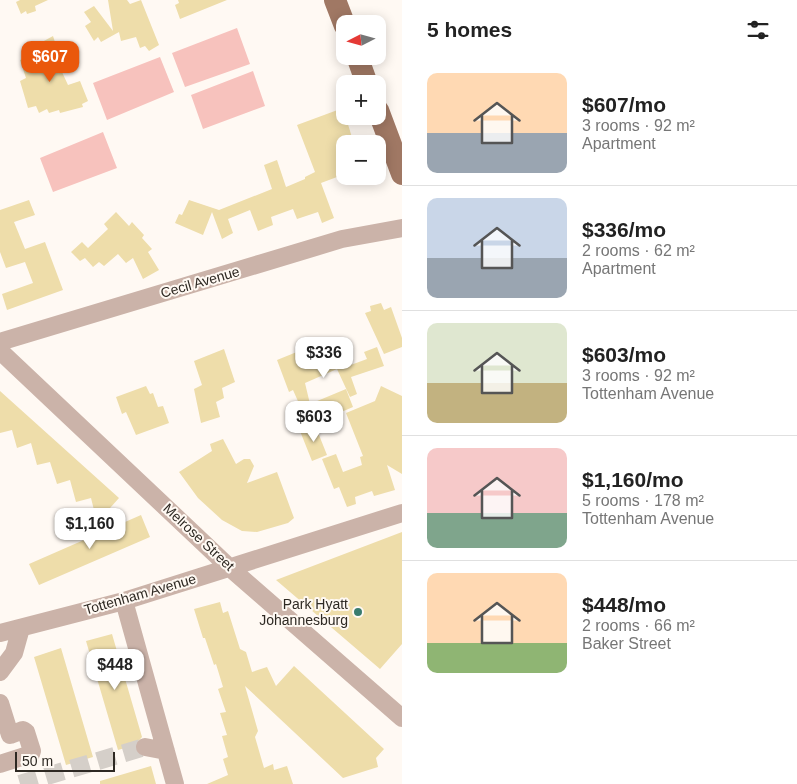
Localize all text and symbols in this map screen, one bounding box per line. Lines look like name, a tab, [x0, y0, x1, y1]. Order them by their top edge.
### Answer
north arrow	[336, 15, 386, 65]
map controls	[336, 15, 386, 185]
icon: filters	[744, 16, 772, 44]
text: 5 homes	[427, 18, 512, 41]
pin: $607	[20, 41, 80, 83]
text: $607	[32, 48, 68, 65]
button: +	[336, 75, 386, 125]
icon: home	[467, 93, 527, 153]
text: $607/mo	[582, 93, 666, 116]
text: 3 rooms · 92 m²	[582, 117, 695, 134]
button: −	[336, 135, 386, 185]
text: Apartment	[582, 135, 656, 152]
icon: home	[467, 218, 527, 278]
text: $336/mo	[582, 218, 666, 241]
text: 2 rooms · 62 m²	[582, 242, 695, 259]
text: Apartment	[582, 260, 656, 277]
street label: Cecil Avenue	[159, 263, 242, 301]
pin: $336	[294, 336, 354, 379]
icon: home	[467, 343, 527, 403]
text: $603/mo	[582, 343, 666, 366]
text: $336	[306, 344, 342, 361]
text: 3 rooms · 92 m²	[582, 367, 695, 384]
text: Tottenham Avenue	[582, 385, 714, 402]
pin: $603	[284, 400, 344, 443]
text: $603	[296, 408, 332, 425]
icon: home	[467, 468, 527, 528]
text: $1,160/mo	[582, 468, 684, 491]
text: 5 rooms · 178 m²	[582, 492, 704, 509]
street label: Melrose Street	[160, 500, 238, 574]
pin: $1,160	[49, 508, 131, 550]
text: Tottenham Avenue	[582, 510, 714, 527]
text: $1,160	[66, 515, 114, 532]
street label: Tottenham Avenue	[82, 570, 198, 618]
icon: home	[467, 593, 527, 653]
text: $448/mo	[582, 593, 666, 616]
place label: Park Hyatt Johannesburg	[259, 596, 348, 628]
marker: Park Hyatt Johannesburg	[352, 606, 364, 618]
text: 2 rooms · 66 m²	[582, 617, 695, 634]
text: Baker Street	[582, 635, 671, 652]
pin: $448	[85, 648, 145, 691]
text: $448	[97, 656, 133, 673]
scale bar	[15, 749, 115, 772]
text: 50 m	[22, 753, 53, 769]

